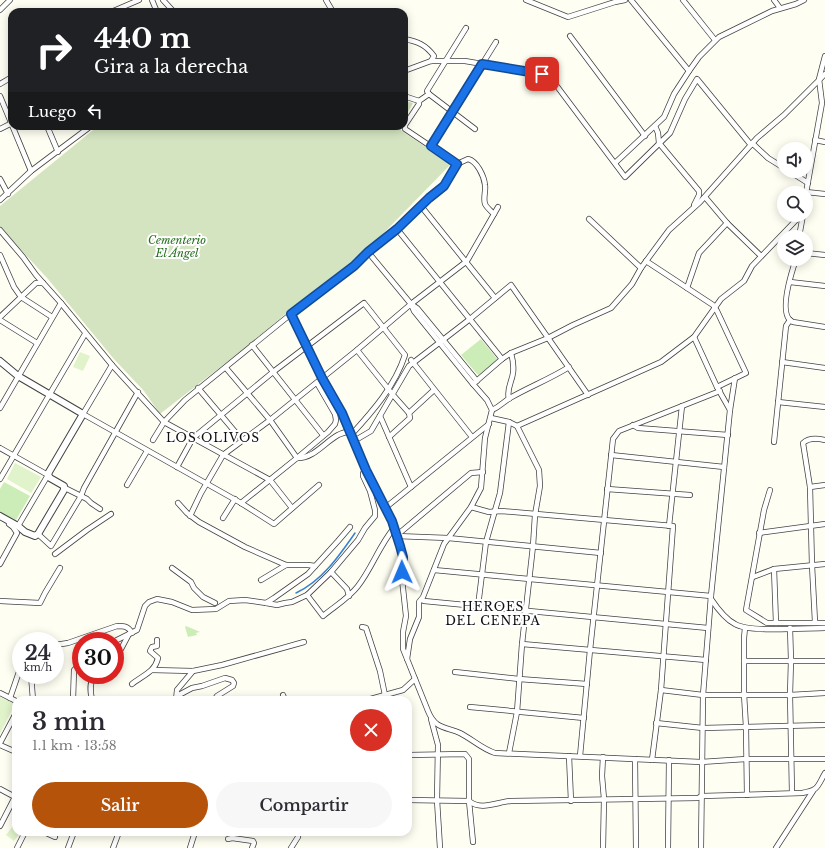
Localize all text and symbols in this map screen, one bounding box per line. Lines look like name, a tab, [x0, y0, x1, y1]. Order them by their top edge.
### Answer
text: 440 m	[94, 21, 191, 56]
icon: right	[28, 24, 80, 76]
text: Gira a la derecha	[94, 56, 248, 78]
pin	[525, 57, 559, 91]
icon: arrive	[531, 63, 553, 85]
icon: left	[84, 100, 106, 122]
text: Luego	[28, 102, 76, 121]
map controls	[777, 142, 813, 266]
button: sound	[777, 142, 813, 178]
button: search	[777, 186, 813, 222]
button: layers	[777, 230, 813, 266]
park label: Cementerio El Ángel	[148, 233, 206, 260]
district label: LOS OLIVOS	[166, 430, 260, 445]
position arrow	[381, 551, 423, 593]
district label: HEROES DEL CENEPA	[445, 599, 541, 628]
speed limit sign: 30	[72, 632, 124, 684]
text: 24	[25, 641, 51, 665]
text: km/h	[24, 661, 52, 674]
text: 3 min	[32, 707, 106, 736]
button: close	[350, 709, 392, 751]
text: 1.1 km · 13:58	[32, 737, 117, 754]
button: Salir	[32, 782, 208, 828]
button: Compartir	[216, 782, 392, 828]

